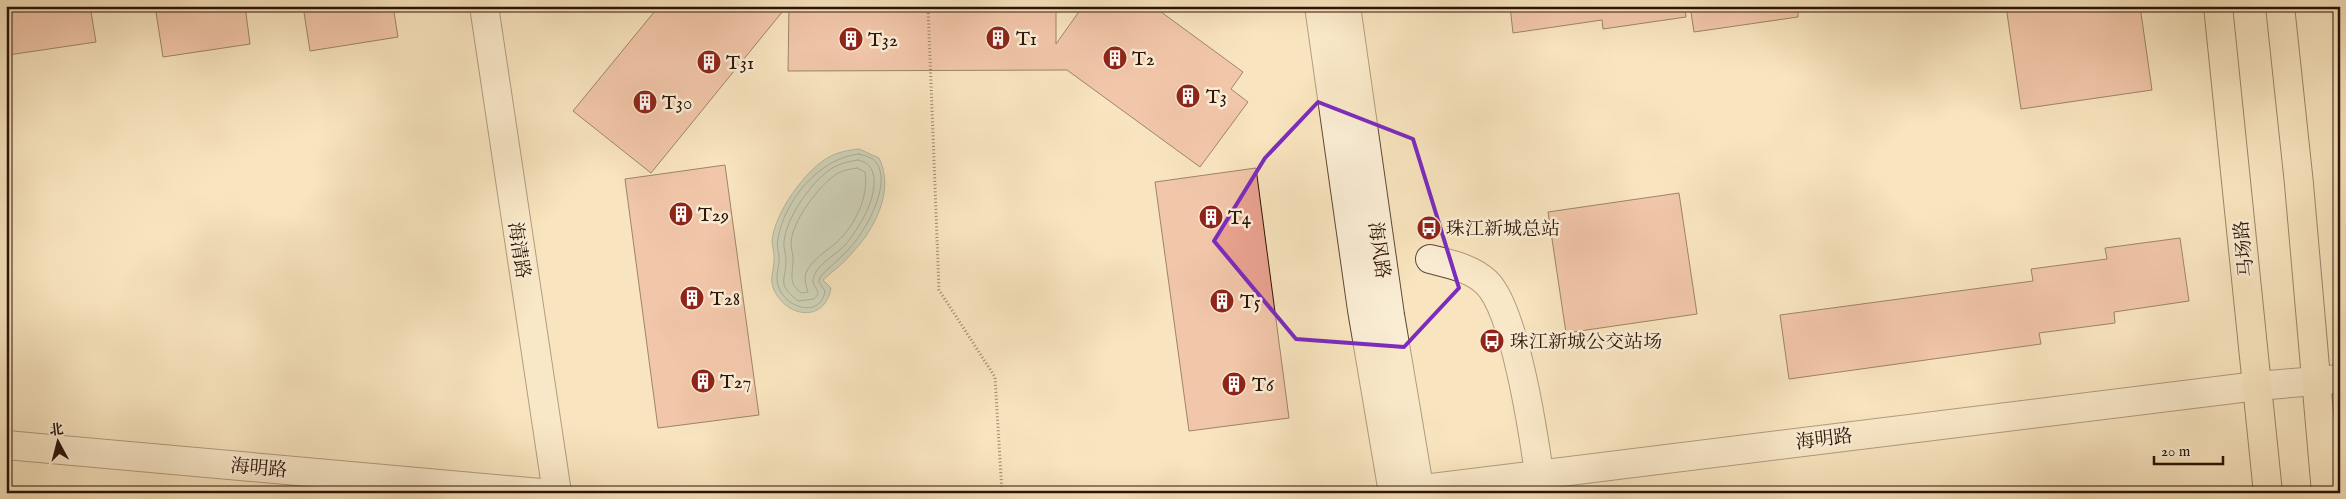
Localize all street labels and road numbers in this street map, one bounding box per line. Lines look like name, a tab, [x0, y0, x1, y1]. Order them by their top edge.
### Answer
street label: 马场路	[2230, 219, 2260, 278]
street label: 海清路	[502, 220, 534, 280]
street label: 海风路	[1362, 220, 1394, 280]
street label: 海明路	[1794, 425, 1854, 455]
street label: 海明路	[229, 455, 288, 483]

